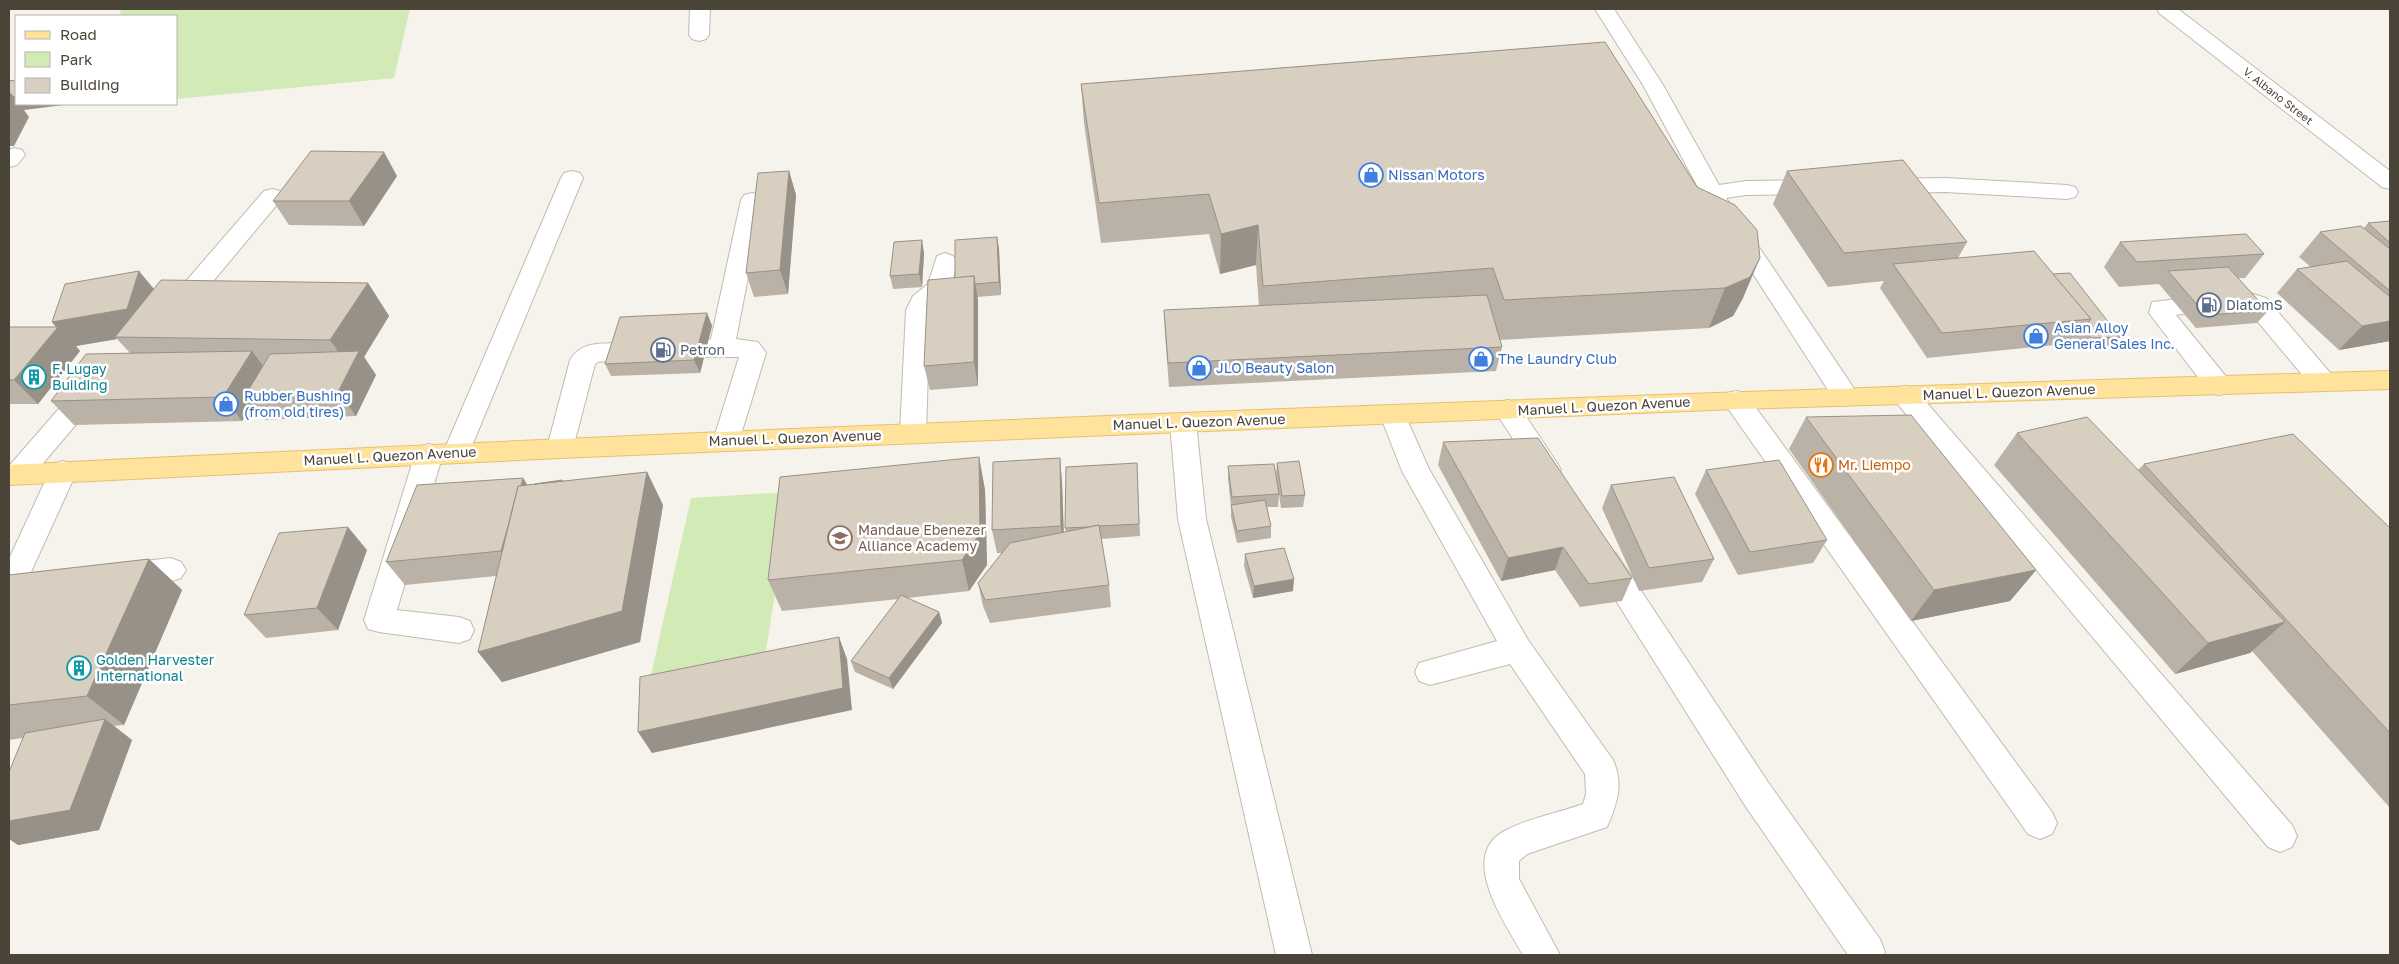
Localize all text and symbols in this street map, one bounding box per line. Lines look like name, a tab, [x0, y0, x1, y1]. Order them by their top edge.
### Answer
legend	[15, 15, 178, 105]
text: Road	[60, 25, 97, 43]
text: Park	[60, 50, 93, 68]
street label: V. Albano Street	[2241, 64, 2316, 127]
text: Building	[60, 75, 120, 93]
shop icon: Nissan Motors	[1358, 162, 1384, 188]
place label: Nissan Motors	[1388, 166, 1485, 183]
fuel station icon: DiatomS	[2196, 292, 2222, 318]
place label: DiatomS	[2226, 296, 2283, 313]
place label: Asian Alloy General Sales Inc.	[2054, 319, 2175, 352]
shop icon: Asian Alloy General Sales Inc.	[2023, 323, 2049, 349]
fuel station icon: Petron	[650, 337, 676, 363]
place label: Petron	[680, 341, 725, 358]
shop icon: The Laundry Club	[1468, 346, 1494, 372]
place label: The Laundry Club	[1498, 350, 1617, 367]
shop icon: JLO Beauty Salon	[1186, 355, 1212, 381]
place label: JLO Beauty Salon	[1216, 359, 1334, 376]
place label: F. Lugay Building	[52, 360, 108, 393]
building icon: F. Lugay Building	[21, 364, 47, 390]
street label: Manuel L. Quezon Avenue	[1922, 380, 2096, 403]
place label: Rubber Bushing (from old tires)	[244, 387, 351, 420]
shop icon: Rubber Bushing (from old tires)	[213, 391, 239, 417]
street label: Manuel L. Quezon Avenue	[1517, 392, 1691, 419]
street label: Manuel L. Quezon Avenue	[1112, 410, 1286, 433]
street label: Manuel L. Quezon Avenue	[708, 426, 882, 449]
street label: Manuel L. Quezon Avenue	[303, 442, 477, 469]
restaurant icon: Mr. Liempo	[1808, 452, 1834, 478]
place label: Mr. Liempo	[1838, 456, 1911, 473]
place label: Mandaue Ebenezer Alliance Academy	[858, 521, 986, 554]
school or university icon: Mandaue Ebenezer Alliance Academy	[827, 525, 853, 551]
place label: Golden Harvester International	[96, 651, 215, 684]
building icon: Golden Harvester International	[66, 655, 92, 681]

